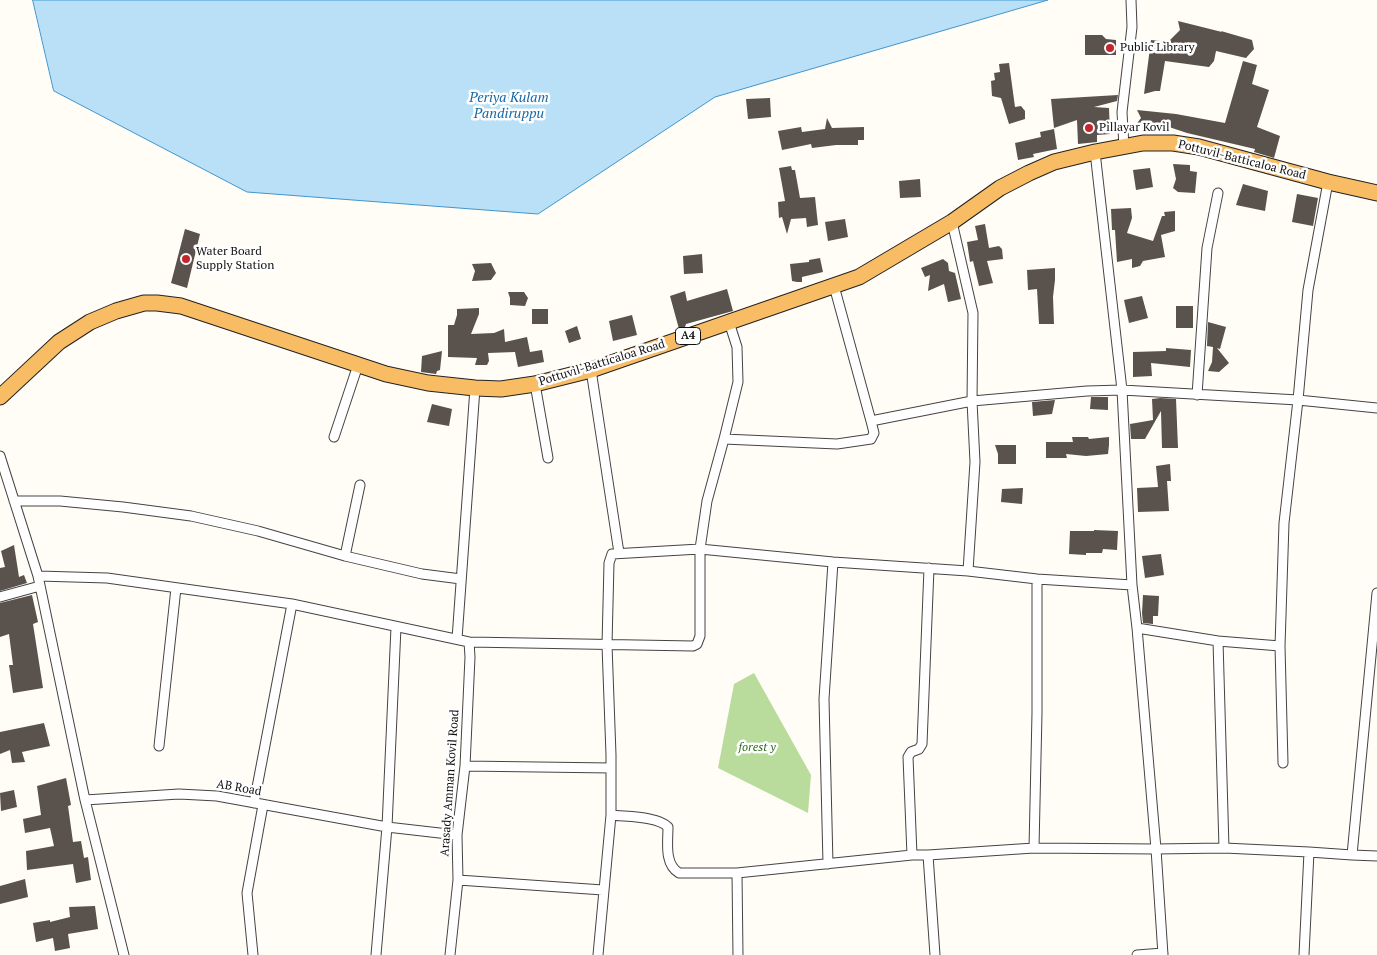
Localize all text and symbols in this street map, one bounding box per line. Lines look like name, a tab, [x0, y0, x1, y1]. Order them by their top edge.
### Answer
place label: Public Library	[1120, 41, 1195, 55]
marker: Public Library	[1104, 42, 1116, 54]
water label: Periya Kulam Pandiruppu	[469, 90, 549, 122]
place label: Pillayar Kovil	[1099, 121, 1170, 135]
marker: Pillayar Kovil	[1083, 122, 1095, 134]
street label: Pottuvil-Batticaloa Road	[1177, 137, 1307, 183]
place label: Water Board Supply Station	[196, 245, 274, 273]
marker: Water Board Supply Station	[180, 253, 192, 265]
road number: A4	[676, 328, 700, 344]
street label: Pottuvil-Batticaloa Road	[537, 337, 667, 389]
street label: Arasady Amman Kovil Road	[438, 709, 462, 857]
park label: forest y	[738, 741, 776, 755]
street label: AB Road	[215, 777, 263, 799]

